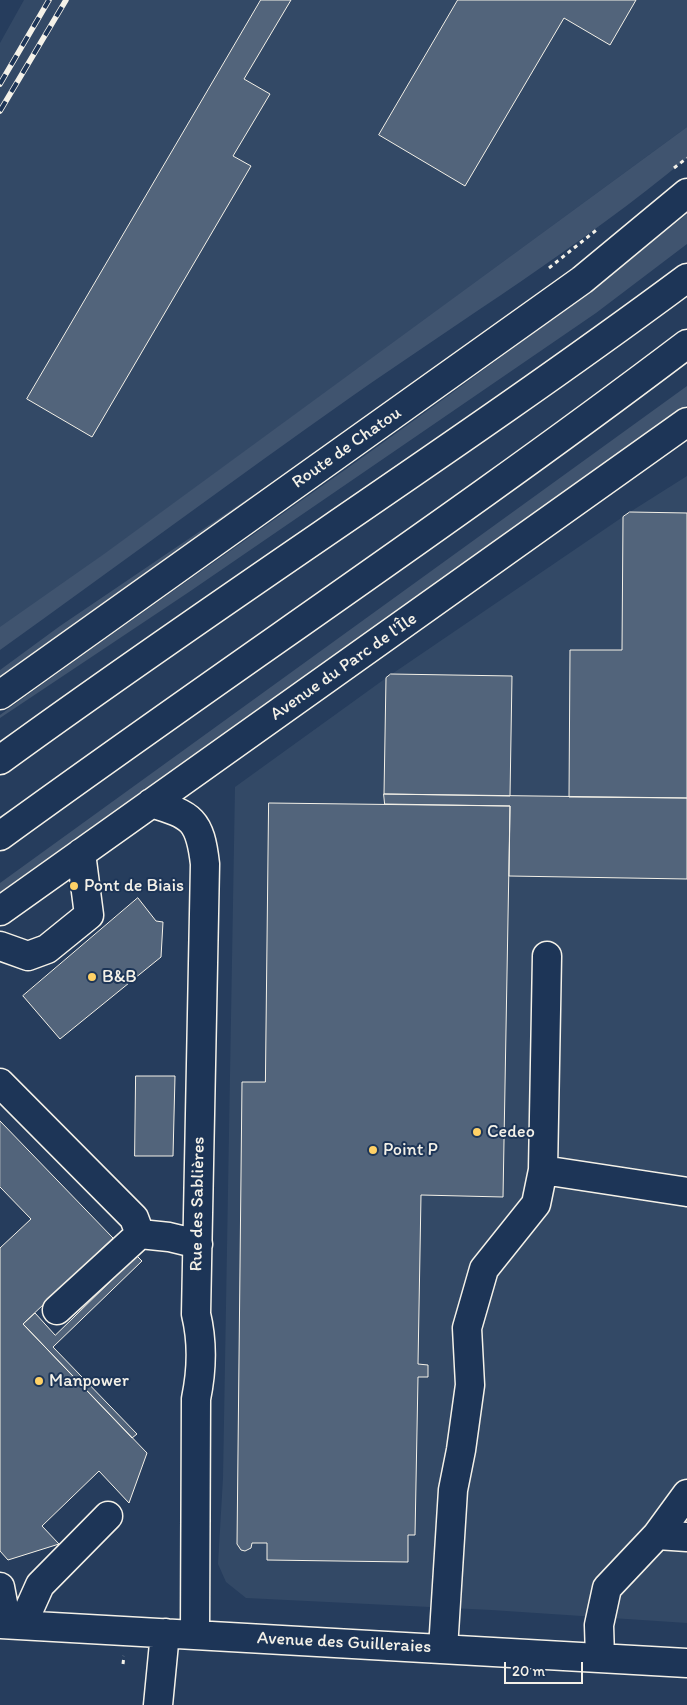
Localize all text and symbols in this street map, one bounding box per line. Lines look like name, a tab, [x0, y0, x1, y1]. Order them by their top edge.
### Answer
street label: Route de Chatou	[288, 402, 406, 494]
street label: Avenue du Parc de l'Île	[267, 608, 421, 726]
place label: Pont de Biais	[84, 875, 184, 897]
marker: Pont de Biais	[68, 880, 80, 892]
place label: B&B	[102, 966, 137, 988]
marker: B&B	[86, 971, 98, 983]
place label: Cedeo	[487, 1121, 535, 1143]
marker: Cedeo	[471, 1126, 483, 1138]
street label: Rue des Sablières	[186, 1136, 210, 1272]
place label: Point P	[383, 1139, 438, 1161]
marker: Point P	[367, 1144, 379, 1156]
place label: Manpower	[49, 1370, 129, 1392]
marker: Manpower	[33, 1375, 45, 1387]
street label: Avenue des Guilleraies	[256, 1628, 432, 1658]
scale bar	[507, 1652, 586, 1684]
text: 20 m	[512, 1662, 545, 1680]

